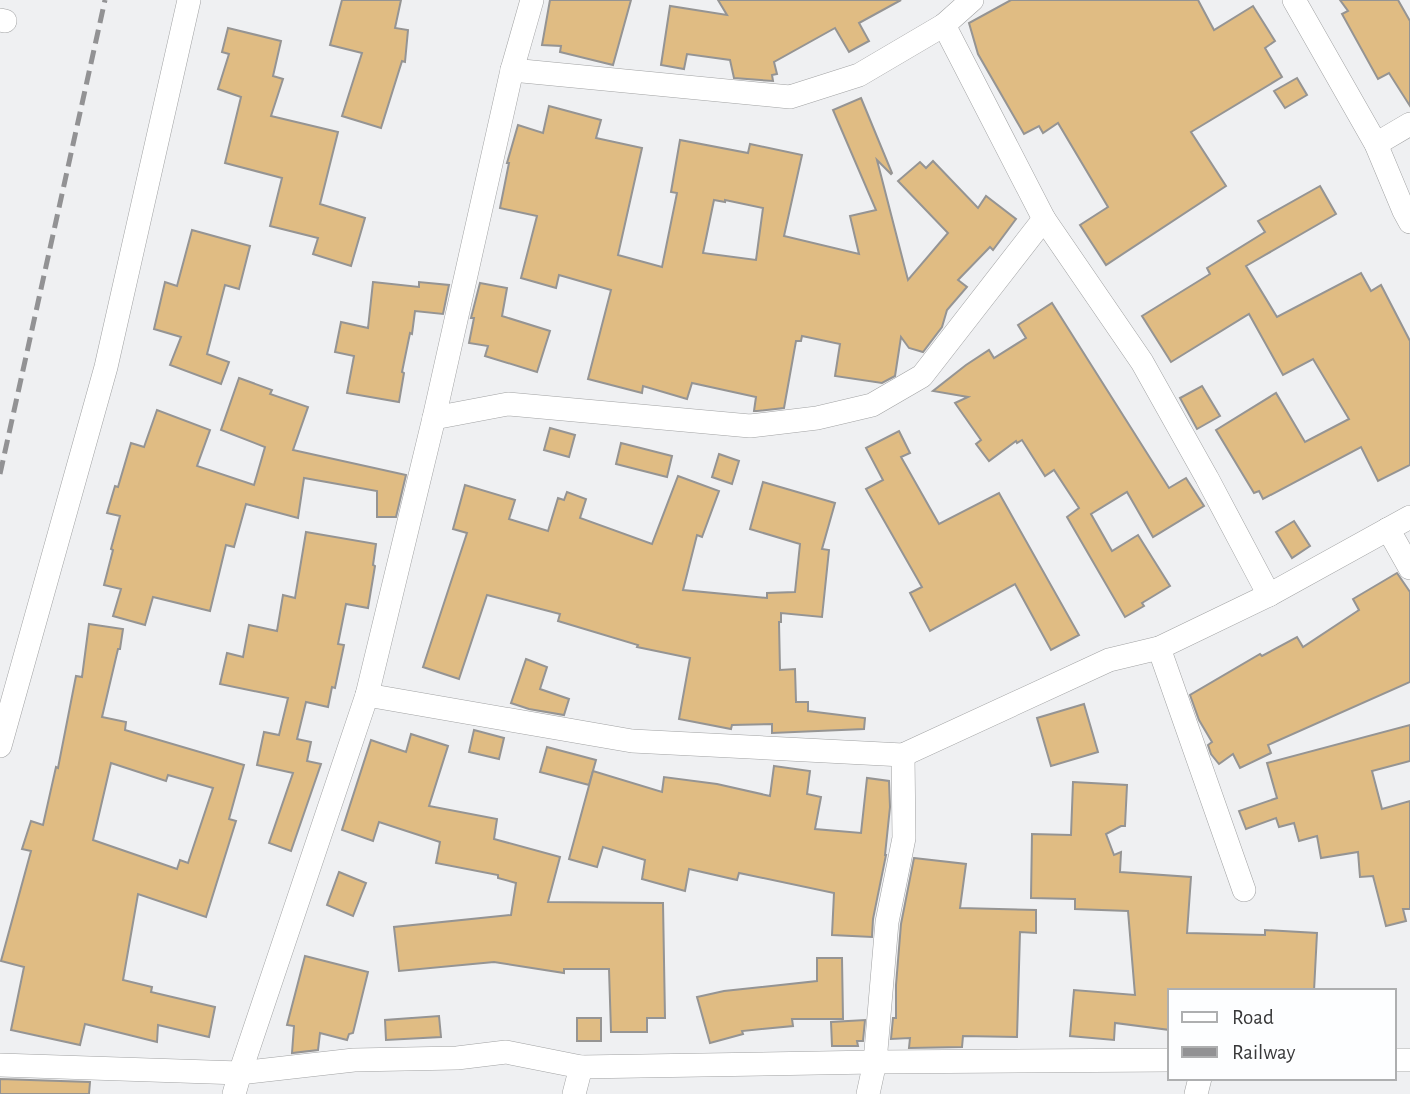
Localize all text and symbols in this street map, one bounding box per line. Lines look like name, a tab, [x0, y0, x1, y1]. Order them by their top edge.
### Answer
legend	[1168, 989, 1396, 1080]
text: Road	[1232, 1007, 1274, 1028]
text: Railway	[1232, 1042, 1295, 1063]

